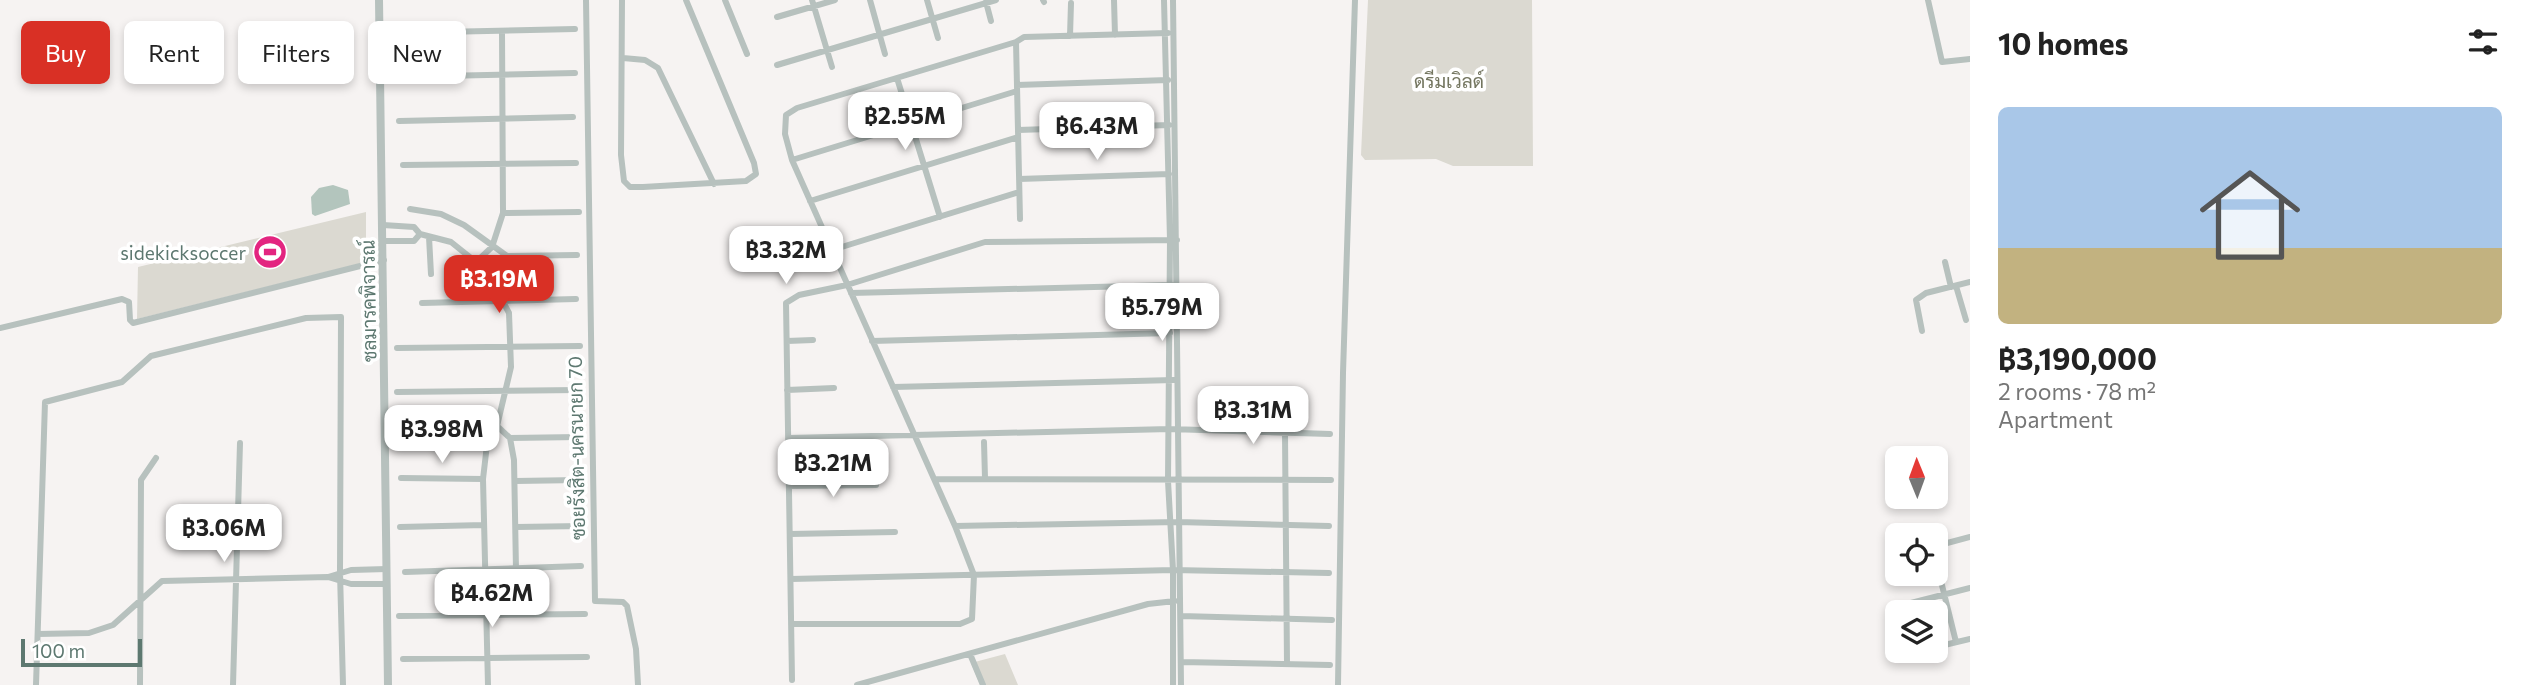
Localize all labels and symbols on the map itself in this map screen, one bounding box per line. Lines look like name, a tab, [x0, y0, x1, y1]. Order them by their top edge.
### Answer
park label: ดรีมเวิลด์	[1414, 69, 1484, 92]
pin: ฿2.55M	[848, 92, 962, 152]
pin: ฿6.43M	[1040, 102, 1154, 162]
pin: ฿3.32M	[729, 226, 843, 286]
sports icon: sidekicksoccer	[251, 233, 289, 271]
street label: ชลมารคพิจารณ์	[355, 240, 381, 362]
place label: sidekicksoccer	[120, 241, 246, 264]
pin: ฿3.19M	[442, 256, 556, 315]
pin: ฿5.79M	[1105, 284, 1219, 343]
street label: ซอยรังสิต-นครนายก 70	[563, 356, 589, 540]
pin: ฿3.31M	[1196, 386, 1310, 446]
pin: ฿3.98M	[385, 406, 499, 465]
pin: ฿3.21M	[776, 440, 890, 499]
north arrow	[1885, 446, 1948, 509]
pin: ฿3.06M	[167, 504, 281, 564]
pin: ฿4.62M	[435, 570, 549, 629]
scale bar	[21, 636, 142, 668]

